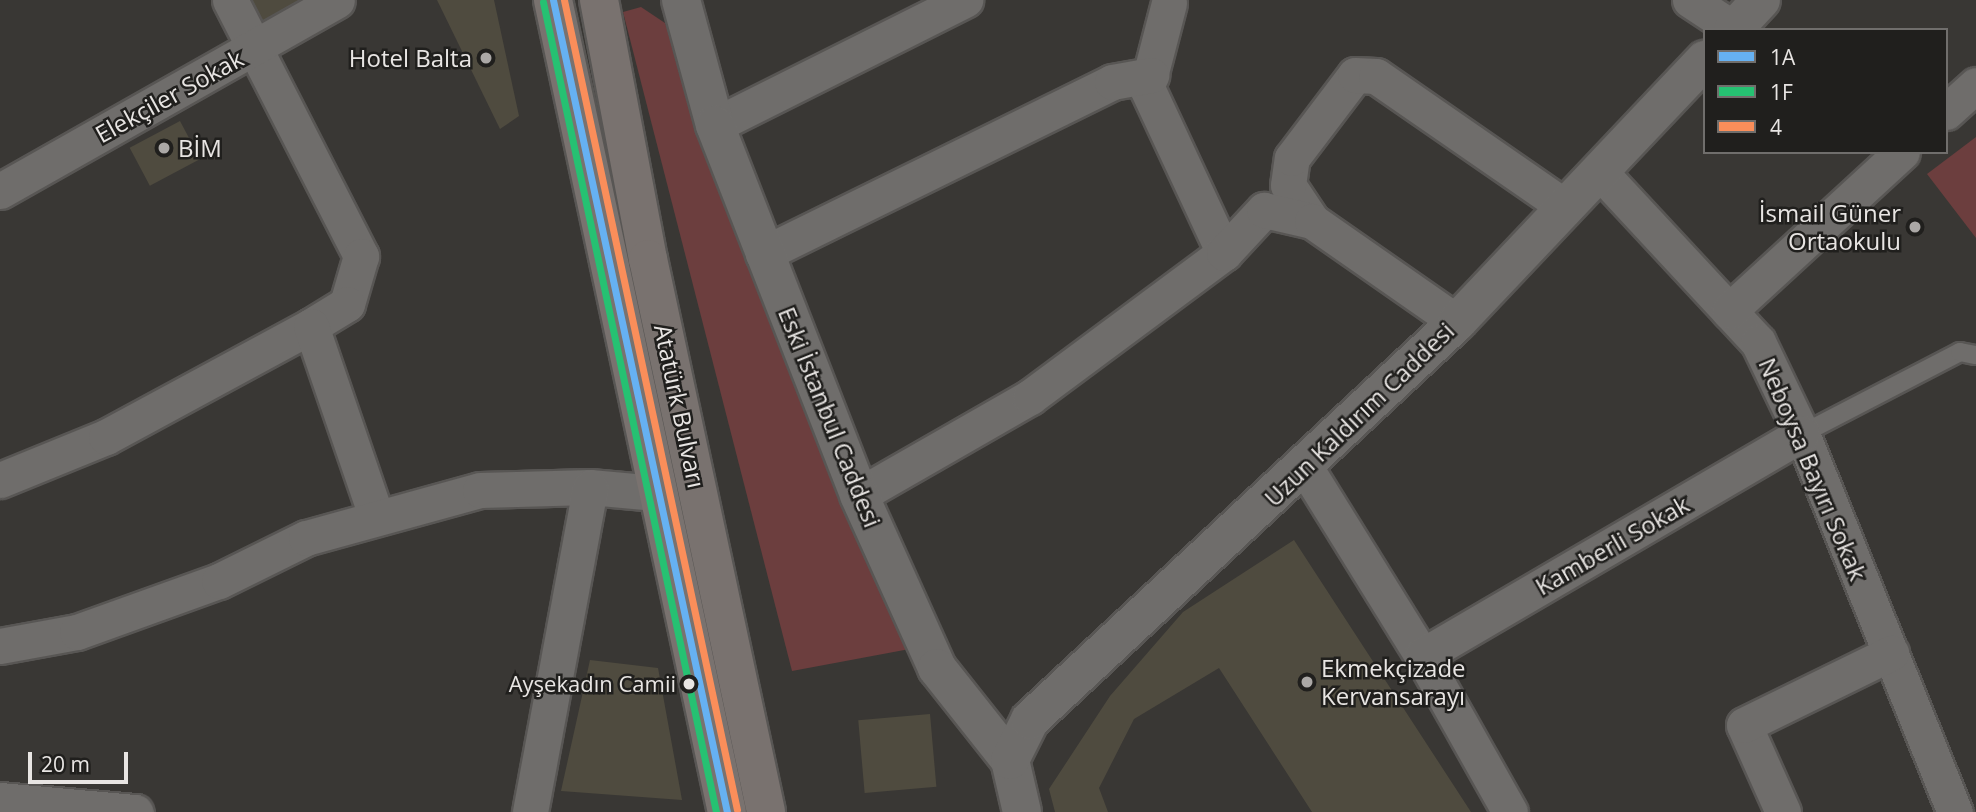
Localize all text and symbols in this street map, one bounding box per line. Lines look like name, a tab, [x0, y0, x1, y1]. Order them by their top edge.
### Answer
legend	[1703, 28, 1948, 154]
street label: Elekçiler Sokak	[90, 43, 248, 149]
text: 1A	[1770, 43, 1795, 71]
place label: Hotel Balta	[349, 44, 472, 72]
marker: Hotel Balta	[478, 50, 494, 66]
text: 1F	[1770, 78, 1793, 106]
text: 4	[1770, 113, 1782, 141]
place label: BİM	[178, 134, 222, 162]
marker: BİM	[156, 140, 172, 156]
place label: İsmail Güner Ortaokulu	[1759, 199, 1901, 255]
marker: İsmail Güner Ortaokulu	[1907, 219, 1923, 235]
street label: Eski İstanbul Caddesi	[773, 303, 887, 531]
street label: Uzun Kaldırım Caddesi	[1258, 316, 1460, 512]
street label: Atatürk Bulvarı	[649, 322, 711, 490]
street label: Neboysa Bayırı Sokak	[1753, 353, 1873, 585]
street label: Kamberli Sokak	[1530, 489, 1694, 601]
place label: Ekmekçizade Kervansarayı	[1321, 654, 1466, 710]
place label: Ayşekadın Camii	[509, 671, 676, 697]
marker: Ekmekçizade Kervansarayı	[1299, 674, 1315, 690]
marker: Ayşekadın Camii	[682, 677, 696, 691]
scale bar	[32, 738, 131, 782]
text: 20 m	[41, 750, 90, 778]

